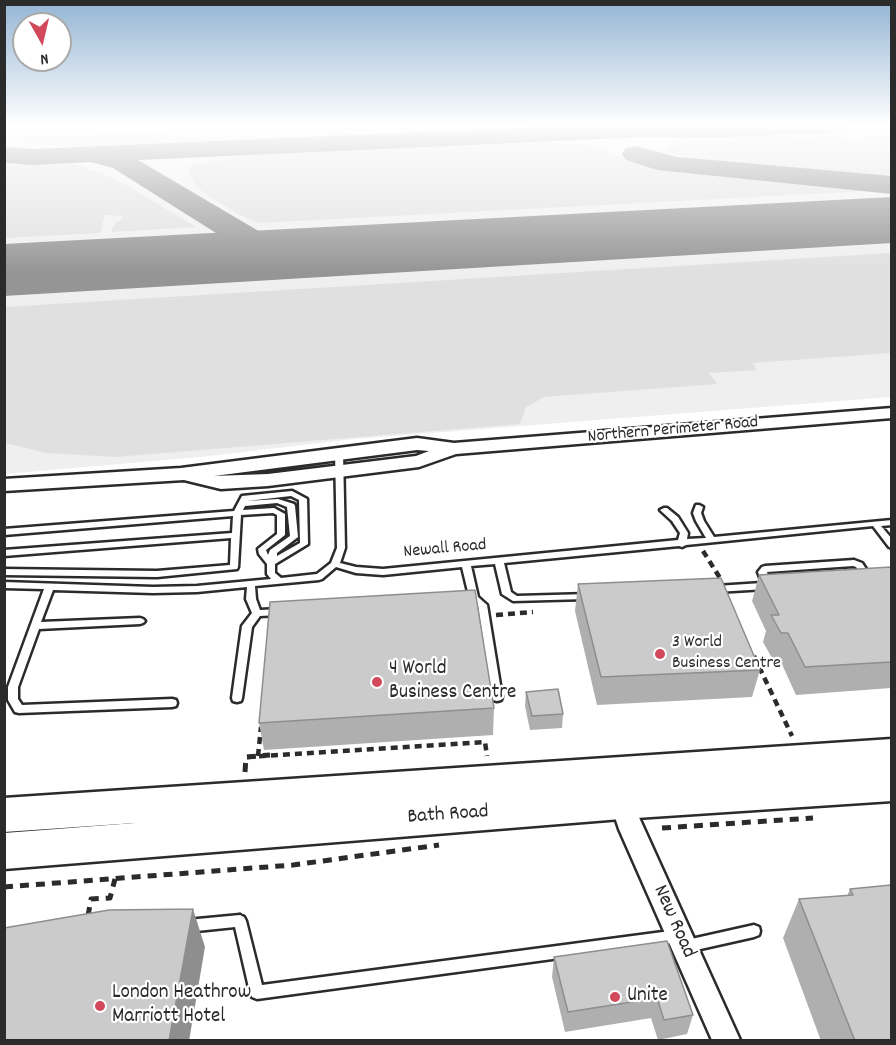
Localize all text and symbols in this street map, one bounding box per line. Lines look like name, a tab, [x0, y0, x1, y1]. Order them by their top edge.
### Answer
north arrow	[12, 12, 72, 72]
text: N	[39, 46, 50, 70]
street label: Northern Perimeter Road	[587, 413, 759, 449]
street label: Newall Road	[403, 536, 487, 564]
place label: 3 World Business Centre	[672, 633, 781, 676]
marker: 3 World Business Centre	[653, 647, 667, 661]
place label: 4 World Business Centre	[389, 657, 516, 707]
marker: 4 World Business Centre	[370, 675, 384, 689]
street label: Bath Road	[407, 801, 489, 831]
street label: New Road	[646, 882, 700, 962]
place label: London Heathrow Marriott Hotel	[112, 981, 251, 1031]
place label: Unite	[627, 984, 668, 1010]
marker: Unite	[608, 990, 622, 1004]
marker: London Heathrow Marriott Hotel	[93, 999, 107, 1013]

